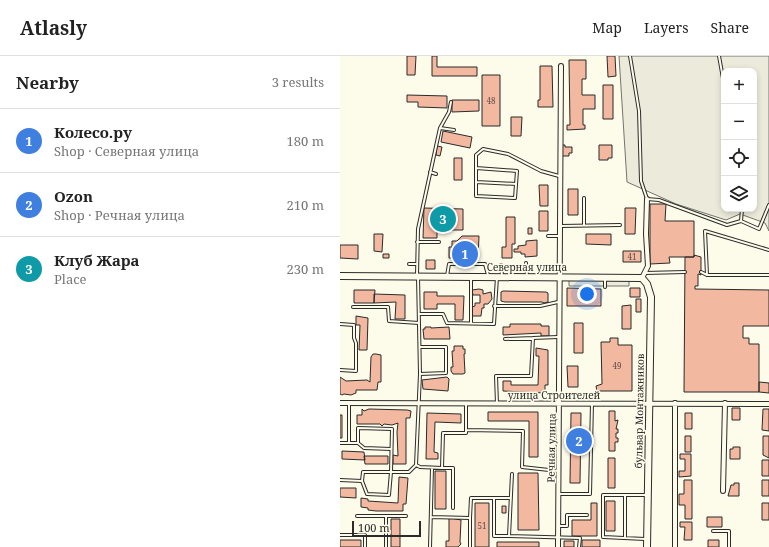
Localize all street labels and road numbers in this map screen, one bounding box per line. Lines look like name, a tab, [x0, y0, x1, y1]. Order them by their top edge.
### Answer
street label: Северная улица	[487, 260, 567, 274]
street label: бульвар Монтажников	[631, 353, 647, 469]
street label: улица Строителей	[508, 388, 601, 402]
street label: Речная улица	[543, 413, 559, 483]

